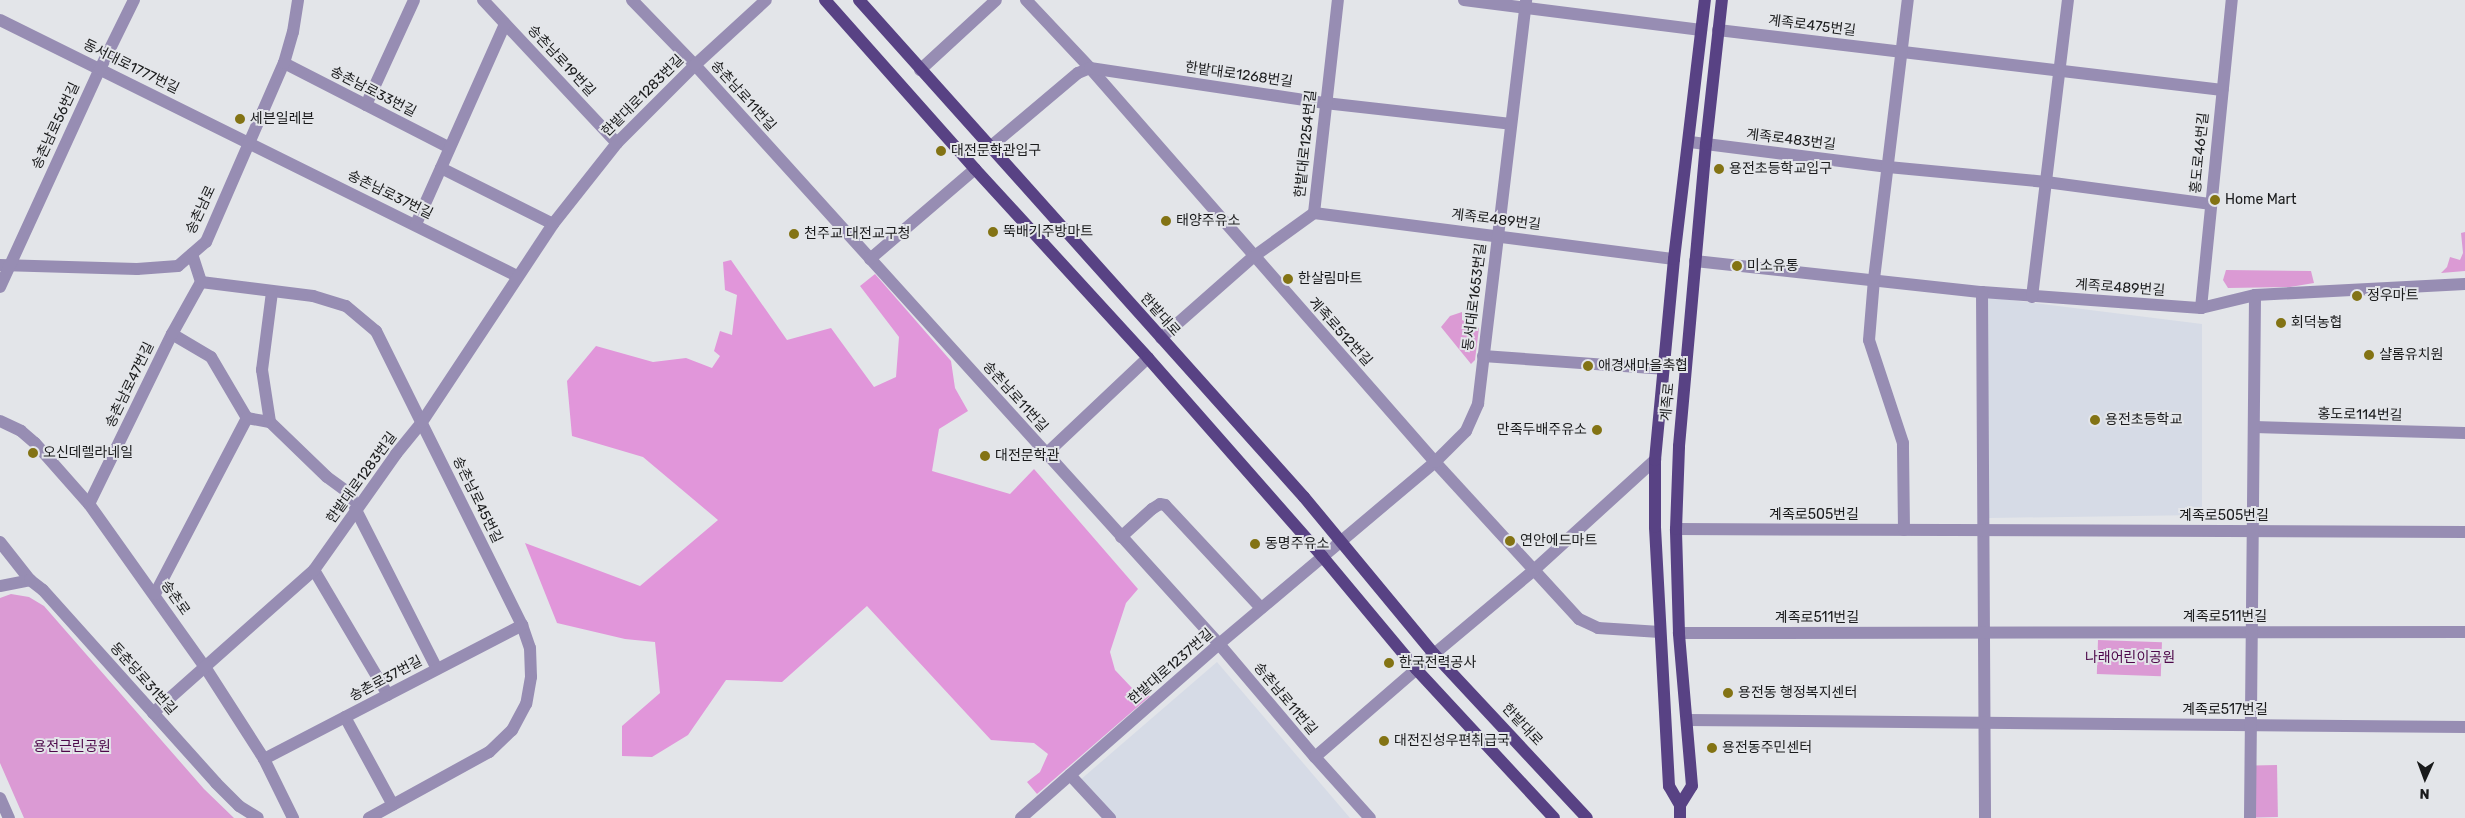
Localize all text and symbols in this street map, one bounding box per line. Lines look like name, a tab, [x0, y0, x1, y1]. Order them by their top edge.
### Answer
street label: 계족로475번길	[1767, 12, 1857, 40]
street label: 송촌남로19번길	[524, 22, 598, 100]
street label: 동서대로1777번길	[80, 36, 182, 98]
street label: 한밭대로1283번길	[599, 52, 687, 140]
street label: 송촌남로11번길	[707, 57, 779, 135]
street label: 한밭대로1268번길	[1184, 59, 1294, 91]
street label: 송촌남로33번길	[327, 63, 419, 121]
street label: 송촌남로56번길	[29, 80, 83, 172]
street label: 한밭대로1254번길	[1292, 89, 1320, 199]
place label: 세븐일레븐	[250, 111, 314, 127]
street label: 홍도로46번길	[2187, 112, 2213, 194]
marker: 세븐일레븐	[234, 113, 246, 125]
street label: 계족로483번길	[1745, 126, 1837, 154]
place label: 대전문학관입구	[951, 143, 1041, 159]
marker: 대전문학관입구	[935, 145, 947, 157]
place label: 용전초등학교입구	[1729, 161, 1832, 177]
marker: 용전초등학교입구	[1713, 163, 1725, 175]
street label: 송촌남로37번길	[345, 167, 435, 223]
street label: 송촌남로	[183, 183, 219, 237]
place label: Home Mart	[2225, 192, 2296, 208]
marker: Home Mart	[2209, 194, 2221, 206]
street label: 계족로489번길	[1450, 206, 1542, 234]
place label: 태양주유소	[1176, 213, 1240, 229]
marker: 태양주유소	[1160, 215, 1172, 227]
place label: 뚝배기주방마트	[1003, 224, 1093, 240]
place label: 천주교 대전교구청	[804, 226, 910, 242]
marker: 뚝배기주방마트	[987, 226, 999, 238]
marker: 천주교 대전교구청	[788, 228, 800, 240]
street label: 동서대로1653번길	[1460, 242, 1490, 352]
place label: 미소유통	[1747, 258, 1799, 274]
marker: 미소유통	[1731, 260, 1743, 272]
place label: 한살림마트	[1298, 271, 1362, 287]
marker: 한살림마트	[1282, 273, 1294, 285]
street label: 계족로489번길	[2074, 276, 2166, 300]
place label: 정우마트	[2367, 288, 2419, 304]
street label: 한밭대로	[1137, 290, 1183, 340]
marker: 정우마트	[2351, 290, 2363, 302]
street label: 계족로512번길	[1305, 294, 1375, 370]
place label: 회덕농협	[2291, 315, 2343, 331]
marker: 회덕농협	[2275, 317, 2287, 329]
street label: 송촌남로47번길	[102, 340, 158, 430]
place label: 샬롬유치원	[2379, 347, 2443, 363]
marker: 샬롬유치원	[2363, 349, 2375, 361]
street label: 송촌남로11번길	[979, 358, 1051, 436]
place label: 애경새마을축협	[1598, 358, 1688, 374]
marker: 애경새마을축협	[1582, 360, 1594, 372]
street label: 계족로	[1658, 382, 1678, 422]
street label: 홍도로114번길	[2317, 406, 2403, 424]
place label: 용전초등학교	[2105, 412, 2182, 428]
marker: 용전초등학교	[2089, 414, 2101, 426]
place label: 만족두배주유소	[1497, 422, 1587, 438]
marker: 만족두배주유소	[1591, 424, 1603, 436]
street label: 한밭대로1283번길	[323, 429, 401, 527]
place label: 오신데렐라네일	[43, 445, 133, 461]
marker: 오신데렐라네일	[27, 447, 39, 459]
place label: 대전문학관	[995, 448, 1059, 464]
marker: 대전문학관	[979, 450, 991, 462]
street label: 송촌남로45번길	[449, 454, 505, 546]
street label: 계족로505번길	[1769, 507, 1859, 523]
street label: 계족로505번길	[2179, 508, 2269, 524]
place label: 연안에드마트	[1520, 533, 1597, 549]
marker: 연안에드마트	[1504, 535, 1516, 547]
place label: 동명주유소	[1265, 536, 1329, 552]
marker: 동명주유소	[1249, 538, 1261, 550]
street label: 송촌로	[157, 577, 193, 619]
street label: 계족로511번길	[2183, 609, 2267, 625]
street label: 계족로511번길	[1775, 610, 1859, 626]
street label: 한밭대로1237번길	[1125, 626, 1217, 708]
street label: 동춘당로31번길	[106, 639, 180, 719]
park label: 나래어린이공원	[2085, 650, 2175, 666]
street label: 송촌로37번길	[347, 653, 425, 705]
place label: 한국전력공사	[1399, 655, 1476, 671]
marker: 한국전력공사	[1383, 657, 1395, 669]
street label: 송촌남로11번길	[1250, 659, 1320, 739]
place label: 용전동 행정복지센터	[1738, 685, 1857, 701]
marker: 용전동 행정복지센터	[1722, 687, 1734, 699]
street label: 한밭대로	[1498, 700, 1546, 750]
street label: 계족로517번길	[2182, 702, 2268, 718]
place label: 대전진성우편취급국	[1394, 733, 1510, 749]
marker: 대전진성우편취급국	[1378, 735, 1390, 747]
park label: 용전근린공원	[33, 739, 111, 755]
place label: 용전동주민센터	[1722, 740, 1812, 756]
marker: 용전동주민센터	[1706, 742, 1718, 754]
north arrow	[2400, 753, 2450, 803]
text: N	[2419, 785, 2430, 802]

